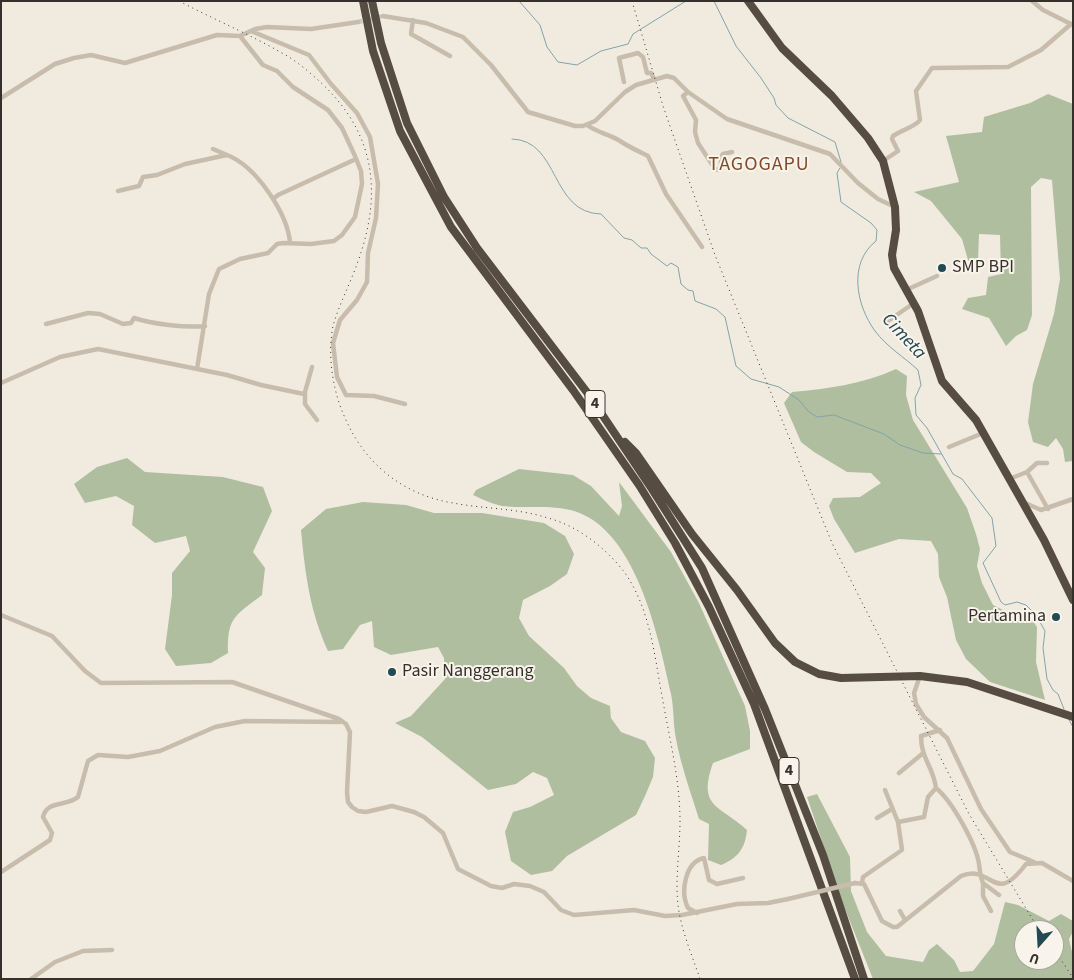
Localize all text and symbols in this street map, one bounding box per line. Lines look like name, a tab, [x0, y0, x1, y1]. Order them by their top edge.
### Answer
district label: TAGOGAPU	[707, 154, 811, 178]
place label: SMP BPI	[952, 257, 1014, 279]
marker: SMP BPI	[936, 262, 948, 274]
water label: Cimeta	[876, 309, 930, 365]
road number: 4	[585, 390, 605, 418]
place label: Pertamina	[968, 606, 1046, 628]
marker: Pertamina	[1050, 611, 1062, 623]
place label: Pasir Nanggerang	[402, 661, 534, 683]
marker: Pasir Nanggerang	[386, 666, 398, 678]
road number: 4	[779, 758, 799, 784]
north arrow	[1014, 920, 1064, 970]
text: U	[1027, 947, 1042, 969]

